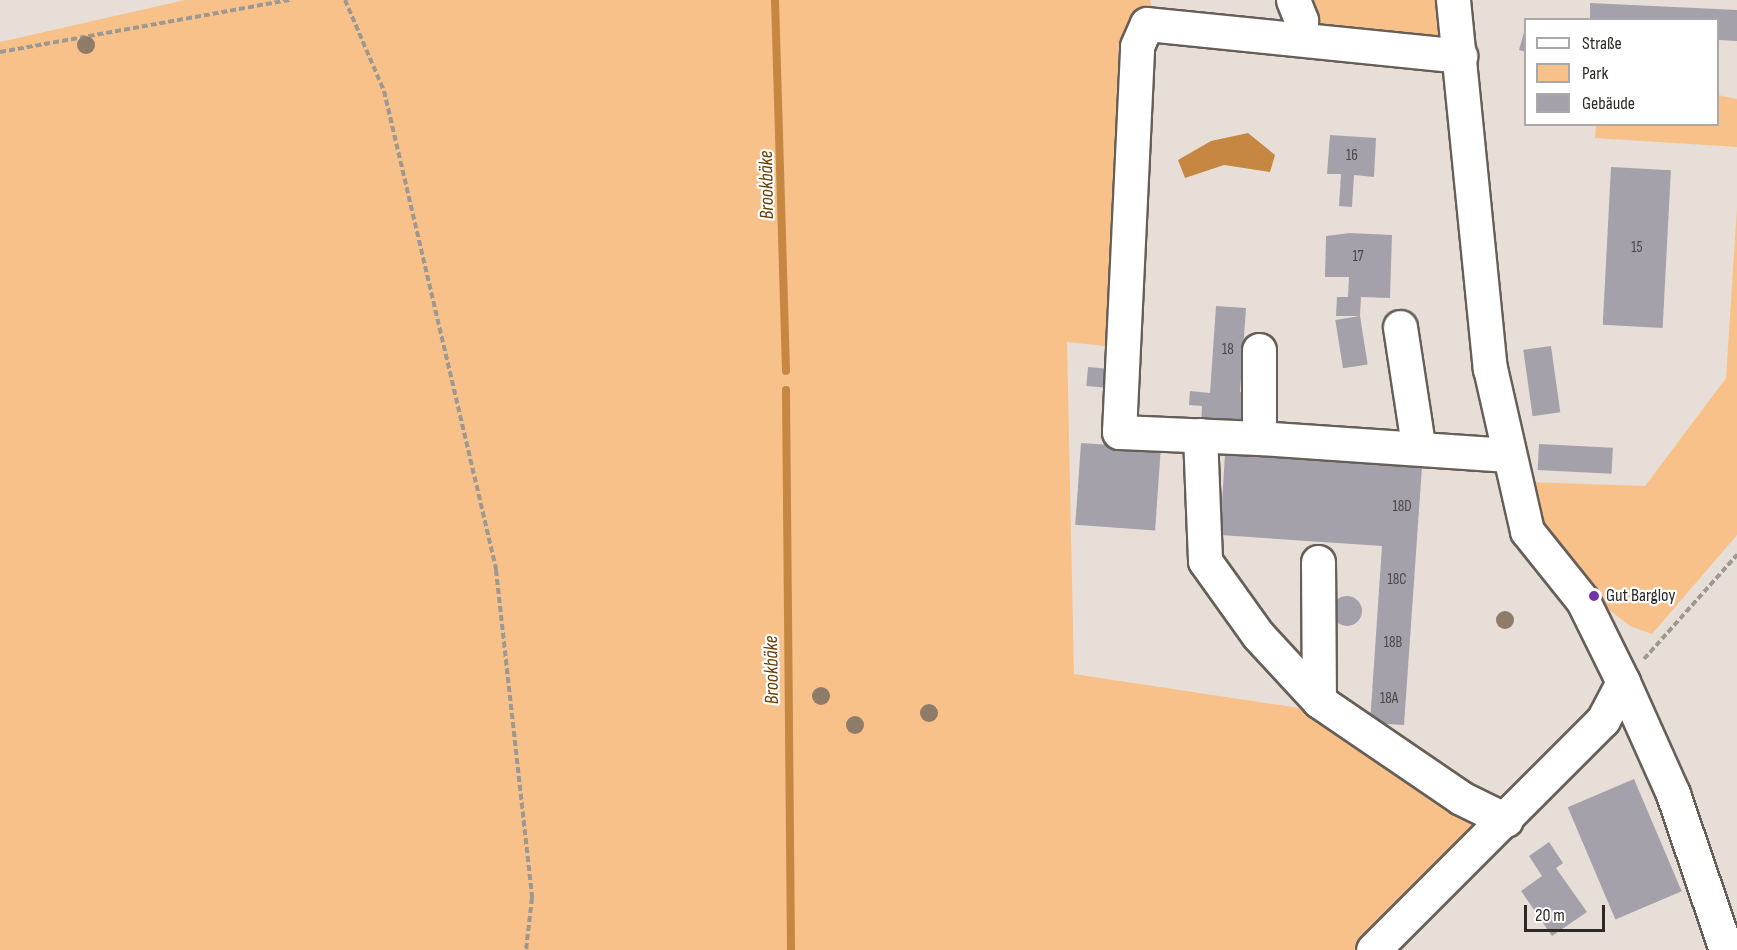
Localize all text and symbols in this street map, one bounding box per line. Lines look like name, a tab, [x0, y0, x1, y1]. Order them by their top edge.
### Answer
legend	[1524, 18, 1719, 126]
text: Straße	[1582, 33, 1622, 54]
text: Park	[1582, 63, 1608, 84]
text: Gebäude	[1582, 93, 1635, 114]
house number: 16	[1346, 147, 1358, 165]
water label: Brookbäke	[754, 150, 780, 220]
house number: 15	[1631, 239, 1643, 257]
house number: 17	[1352, 248, 1364, 266]
house number: 18	[1222, 341, 1234, 359]
house number: 18D	[1392, 498, 1412, 516]
house number: 18C	[1387, 571, 1407, 589]
place label: Gut Bargloy	[1606, 585, 1675, 607]
marker: Gut Bargloy	[1587, 589, 1601, 603]
house number: 18B	[1384, 634, 1402, 652]
water label: Brookbäke	[759, 635, 785, 705]
house number: 18A	[1380, 690, 1398, 708]
scale bar	[1527, 893, 1608, 931]
text: 20 m	[1535, 905, 1565, 926]

